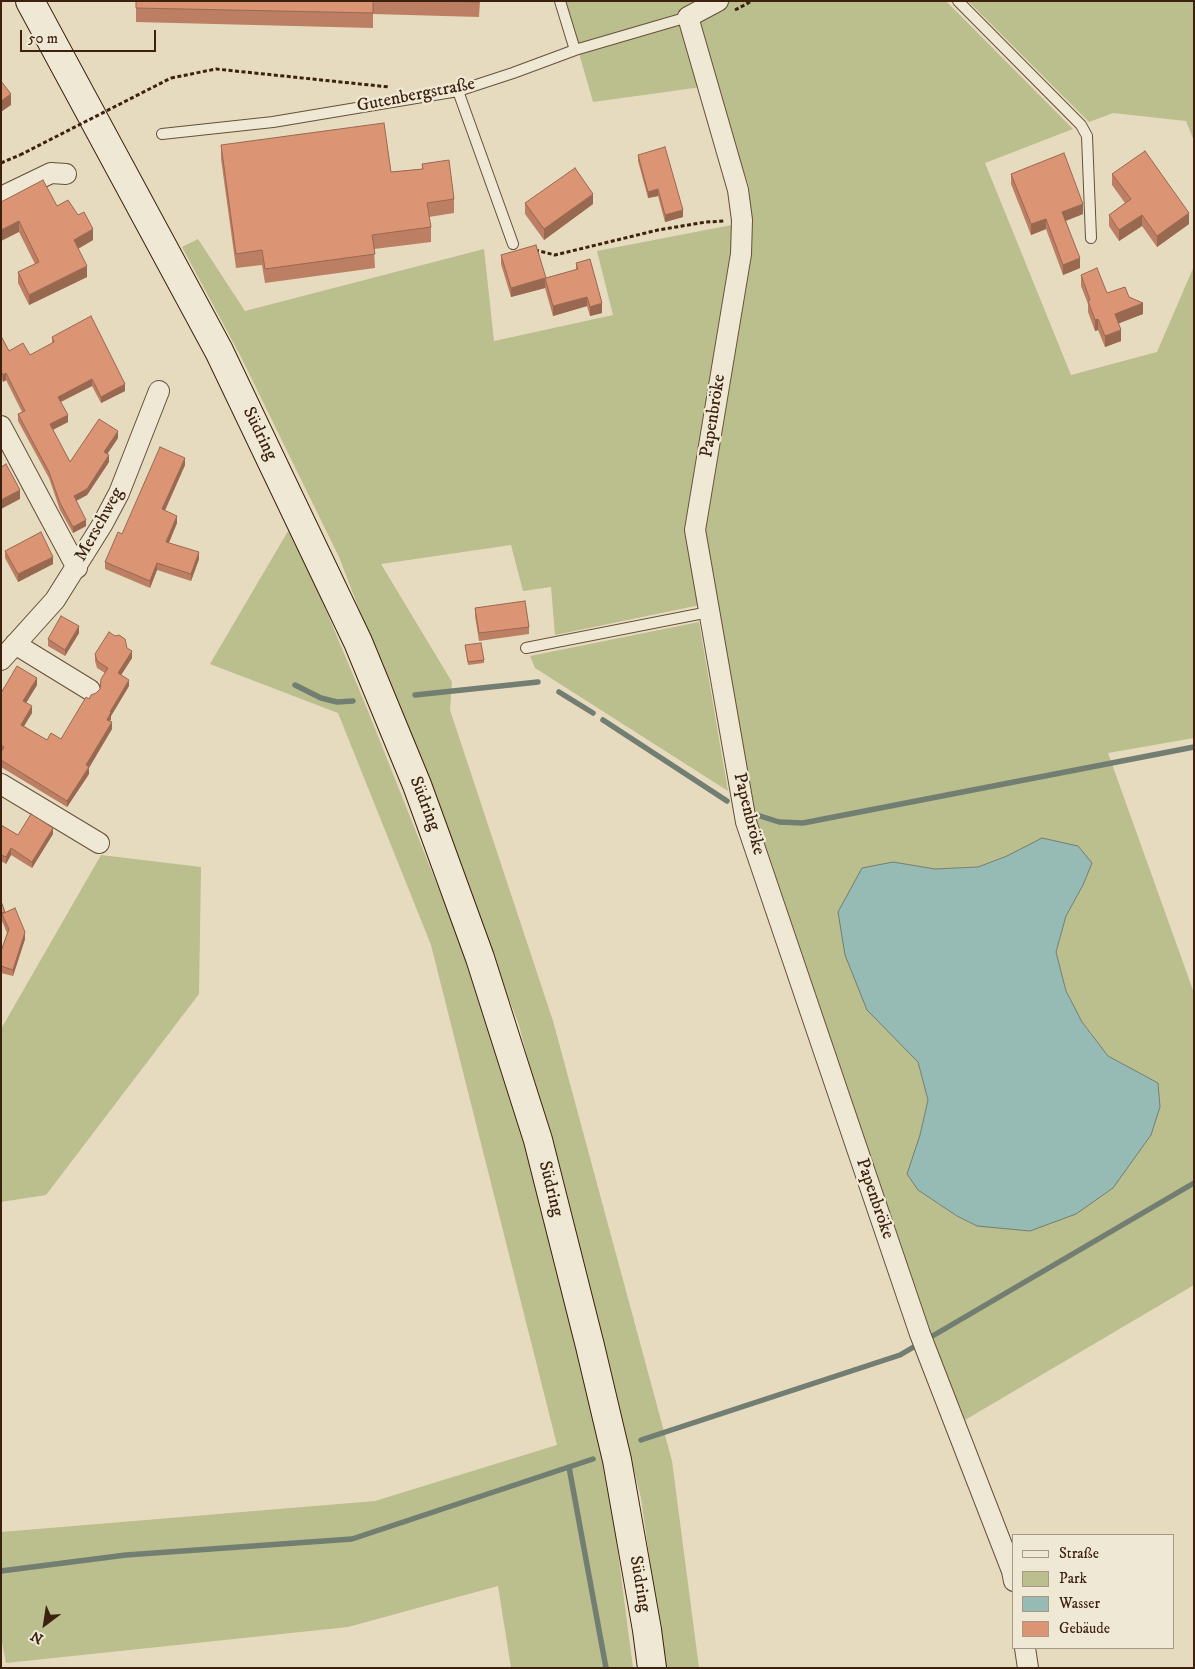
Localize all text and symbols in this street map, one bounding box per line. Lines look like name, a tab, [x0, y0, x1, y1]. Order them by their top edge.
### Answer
scale bar	[22, 20, 159, 52]
text: 50 m	[28, 29, 58, 48]
street label: Gutenbergstraße	[355, 74, 477, 118]
street label: Papenbröke	[697, 373, 731, 459]
street label: Südring	[237, 404, 281, 464]
street label: Merschweg	[71, 484, 129, 566]
street label: Papenbröke	[727, 771, 769, 857]
street label: Südring	[404, 774, 444, 834]
street label: Papenbröke	[850, 1156, 898, 1242]
street label: Südring	[533, 1159, 567, 1219]
legend	[1012, 1534, 1175, 1649]
text: Straße	[1059, 1544, 1099, 1563]
street label: Südring	[623, 1554, 655, 1614]
text: Park	[1059, 1569, 1087, 1588]
text: Wasser	[1059, 1594, 1100, 1613]
north arrow	[20, 1599, 70, 1649]
text: Gebäude	[1059, 1619, 1110, 1638]
text: N	[28, 1626, 47, 1648]

